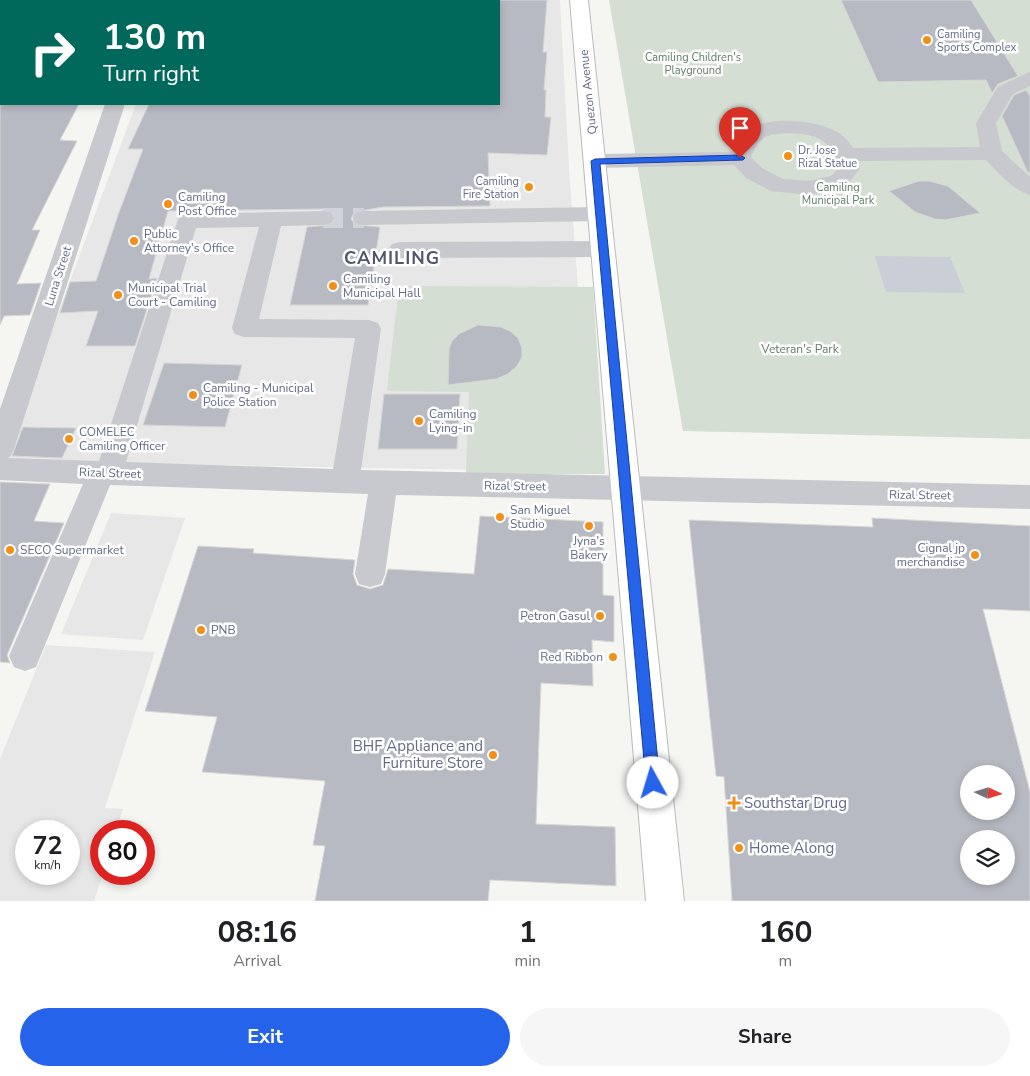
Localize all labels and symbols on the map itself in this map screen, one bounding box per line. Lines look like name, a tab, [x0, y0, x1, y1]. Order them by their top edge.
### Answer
place label: Camiling Sports Complex	[937, 27, 1016, 55]
marker: Camiling Sports Complex	[921, 34, 933, 46]
street label: Quezon Avenue	[576, 49, 600, 135]
park label: Camiling Children's Playground	[645, 50, 741, 78]
pin	[719, 107, 761, 158]
place label: Dr. Jose Rizal Statue	[798, 143, 857, 171]
marker: Dr. Jose Rizal Statue	[782, 150, 794, 162]
place label: Camiling Fire Station	[463, 174, 519, 202]
park label: Camiling Municipal Park	[802, 180, 875, 208]
marker: Camiling Fire Station	[523, 181, 535, 193]
place label: Camiling Post Office	[178, 189, 237, 219]
marker: Camiling Post Office	[162, 198, 174, 210]
place label: Public Attorney's Office	[144, 226, 234, 256]
marker: Public Attorney's Office	[128, 235, 140, 247]
street label: Luna Street	[41, 243, 75, 308]
district label: CAMILING	[344, 246, 440, 270]
place label: Camiling Municipal Hall	[343, 271, 421, 301]
place label: Municipal Trial Court - Camiling	[128, 280, 217, 310]
marker: Camiling Municipal Hall	[327, 280, 339, 292]
marker: Municipal Trial Court - Camiling	[112, 289, 124, 301]
park label: Veteran's Park	[760, 341, 840, 357]
place label: Camiling - Municipal Police Station	[203, 380, 314, 410]
marker: Camiling - Municipal Police Station	[187, 389, 199, 401]
place label: Camiling Lying-in	[429, 406, 476, 436]
marker: Camiling Lying-in	[413, 415, 425, 427]
place label: COMELEC Camiling Officer	[79, 424, 166, 454]
marker: COMELEC Camiling Officer	[63, 433, 75, 445]
street label: Rizal Street	[79, 464, 142, 482]
street label: Rizal Street	[484, 477, 547, 495]
street label: Rizal Street	[889, 486, 952, 504]
place label: San Miguel Studio	[510, 502, 571, 532]
marker: San Miguel Studio	[494, 511, 506, 523]
marker: Jyna's Bakery	[583, 520, 595, 532]
place label: Jyna's Bakery	[570, 533, 609, 563]
place label: Cignal jp merchandise	[897, 540, 965, 570]
place label: SECO Supermarket	[20, 542, 124, 558]
marker: SECO Supermarket	[4, 544, 16, 556]
marker: Cignal jp merchandise	[969, 549, 981, 561]
place label: Petron Gasul	[520, 608, 590, 624]
marker: Petron Gasul	[594, 610, 606, 622]
place label: PNB	[211, 622, 236, 638]
marker: PNB	[195, 624, 207, 636]
place label: Red Ribbon	[540, 649, 603, 665]
marker: Red Ribbon	[607, 651, 619, 663]
place label: BHF Appliance and Furniture Store	[353, 736, 483, 773]
marker: BHF Appliance and Furniture Store	[487, 749, 499, 761]
position arrow	[626, 756, 678, 808]
north arrow	[960, 765, 1015, 820]
place label: Southstar Drug	[744, 793, 847, 813]
marker: Southstar Drug	[728, 797, 740, 809]
speed limit sign: 80	[90, 820, 155, 885]
place label: Home Along	[749, 838, 834, 858]
marker: Home Along	[733, 842, 745, 854]

